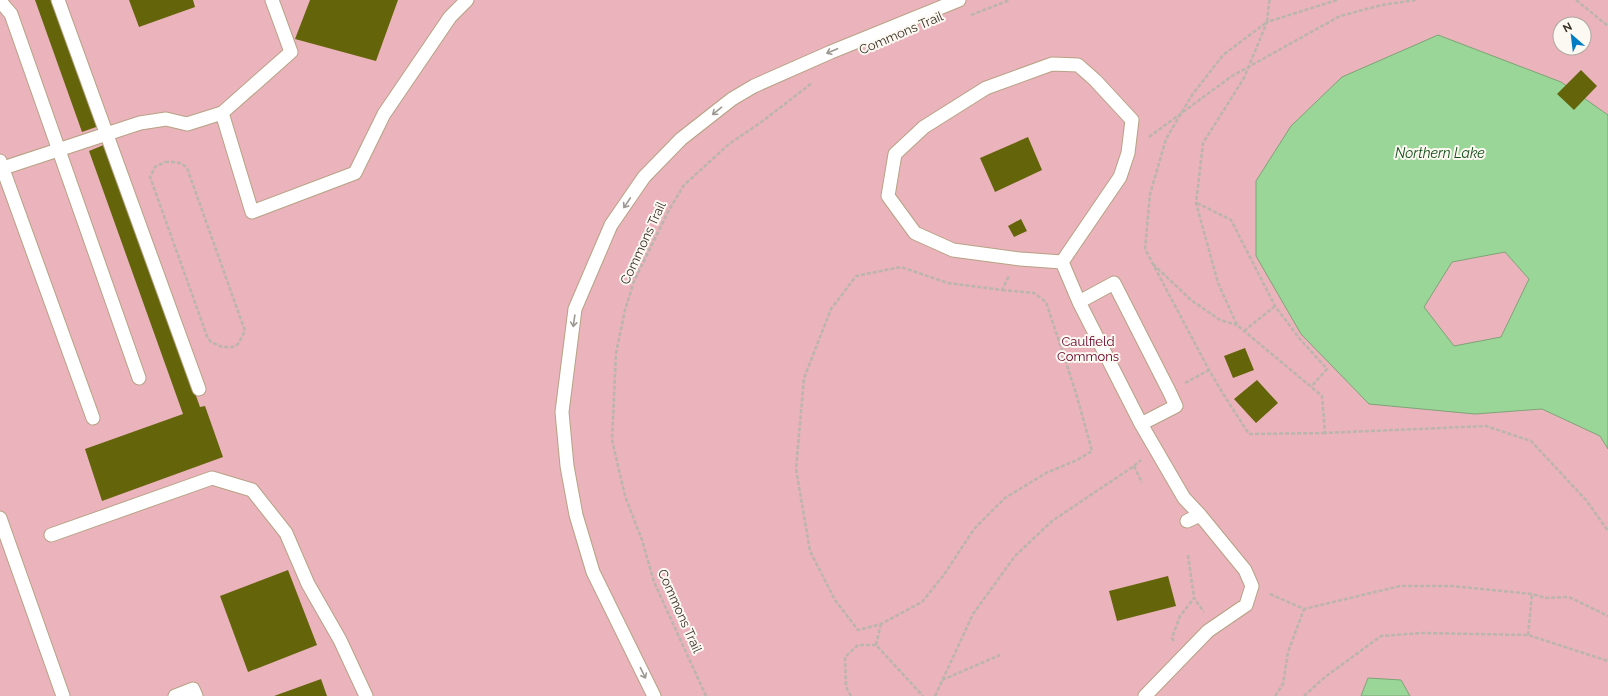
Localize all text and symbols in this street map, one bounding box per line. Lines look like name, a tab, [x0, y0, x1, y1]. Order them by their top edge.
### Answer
street label: Commons Trail	[857, 8, 946, 57]
north arrow	[1552, 16, 1592, 56]
text: N	[1561, 20, 1574, 35]
one-way arrow	[826, 48, 838, 56]
one-way arrow	[711, 106, 722, 115]
water label: Northern Lake	[1395, 145, 1485, 161]
one-way arrow	[623, 197, 631, 208]
street label: Commons Trail	[617, 199, 669, 287]
one-way arrow	[570, 314, 578, 327]
park label: Caulfield Commons	[1057, 334, 1119, 364]
street label: Commons Trail	[655, 567, 705, 656]
one-way arrow	[640, 666, 647, 678]

